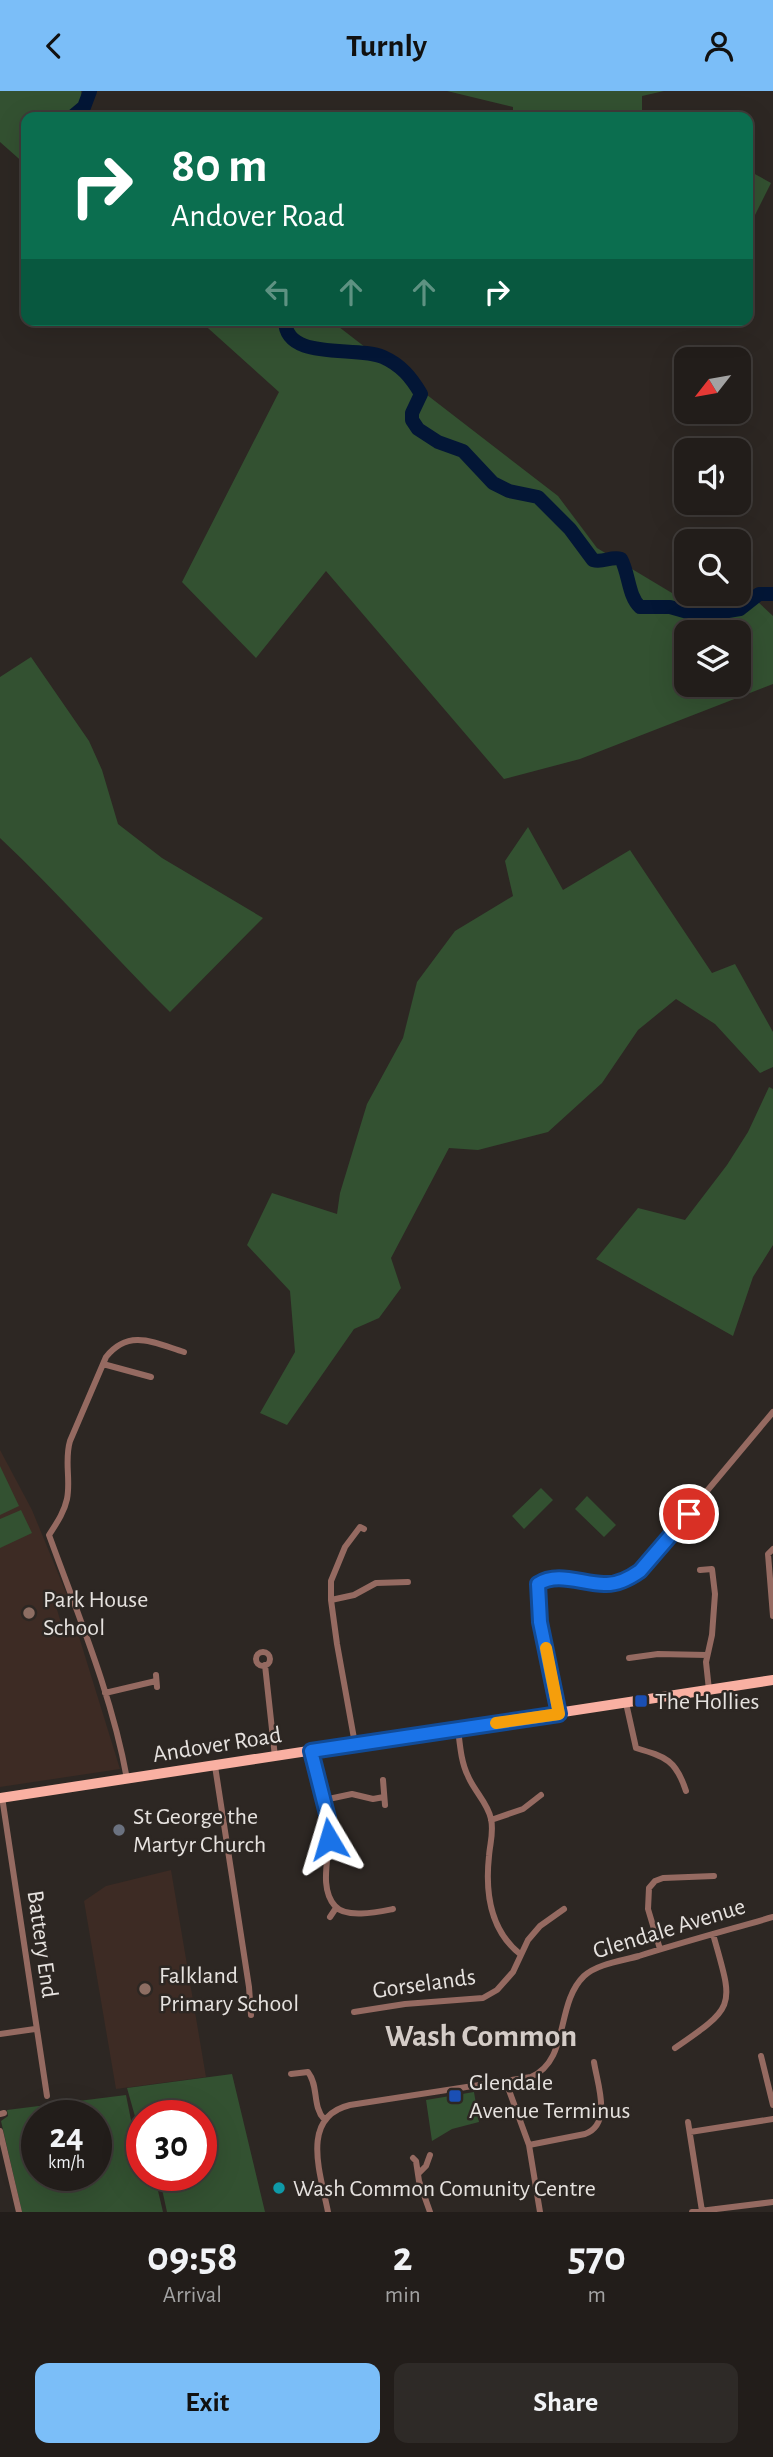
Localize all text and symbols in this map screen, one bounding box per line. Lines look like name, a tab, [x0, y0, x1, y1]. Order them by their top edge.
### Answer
icon: back	[35, 27, 73, 65]
icon: person	[700, 27, 738, 65]
text: Turnly	[346, 30, 427, 62]
icon: right	[56, 140, 147, 231]
text: 80 m	[171, 142, 268, 191]
text: Andover Road	[171, 200, 345, 232]
icon: left	[259, 273, 297, 311]
icon: ahead	[332, 273, 370, 311]
icon: ahead	[405, 273, 443, 311]
icon: right	[478, 273, 516, 311]
north arrow	[674, 347, 751, 423]
map controls	[674, 347, 751, 697]
button: sound	[674, 438, 751, 515]
button: search	[674, 529, 751, 606]
button: layers	[674, 620, 751, 697]
pin	[659, 1484, 719, 1544]
icon: arrive	[670, 1495, 708, 1533]
place label: Park House School	[43, 1588, 148, 1640]
marker: Park House School	[21, 1605, 37, 1621]
place label: The Hollies	[655, 1690, 759, 1714]
marker: The Hollies	[633, 1693, 649, 1709]
street label: Andover Road	[151, 1723, 283, 1767]
position arrow	[292, 1802, 366, 1876]
place label: St George the Martyr Church	[133, 1805, 266, 1857]
marker: St George the Martyr Church	[111, 1822, 127, 1838]
street label: Battery End	[23, 1889, 61, 1999]
street label: Glendale Avenue	[590, 1894, 748, 1964]
place label: Falkland Primary School	[159, 1964, 299, 2016]
street label: Gorselands	[371, 1965, 477, 2003]
marker: Falkland Primary School	[137, 1981, 153, 1997]
district label: Wash Common	[385, 2020, 577, 2052]
place label: Glendale Avenue Terminus	[469, 2071, 630, 2123]
marker: Glendale Avenue Terminus	[447, 2088, 463, 2104]
speed limit sign: 30	[126, 2100, 217, 2191]
text: 24	[49, 2119, 84, 2154]
text: km/h	[48, 2154, 85, 2172]
place label: Wash Common Comunity Centre	[293, 2177, 596, 2201]
marker: Wash Common Comunity Centre	[271, 2180, 287, 2196]
text: 09:58	[147, 2236, 238, 2278]
text: 2	[393, 2236, 413, 2278]
text: 570	[568, 2236, 626, 2278]
text: Arrival	[163, 2284, 222, 2307]
text: min	[385, 2284, 421, 2307]
text: m	[588, 2284, 606, 2307]
button: Exit	[35, 2363, 380, 2443]
button: Share	[394, 2363, 738, 2443]

